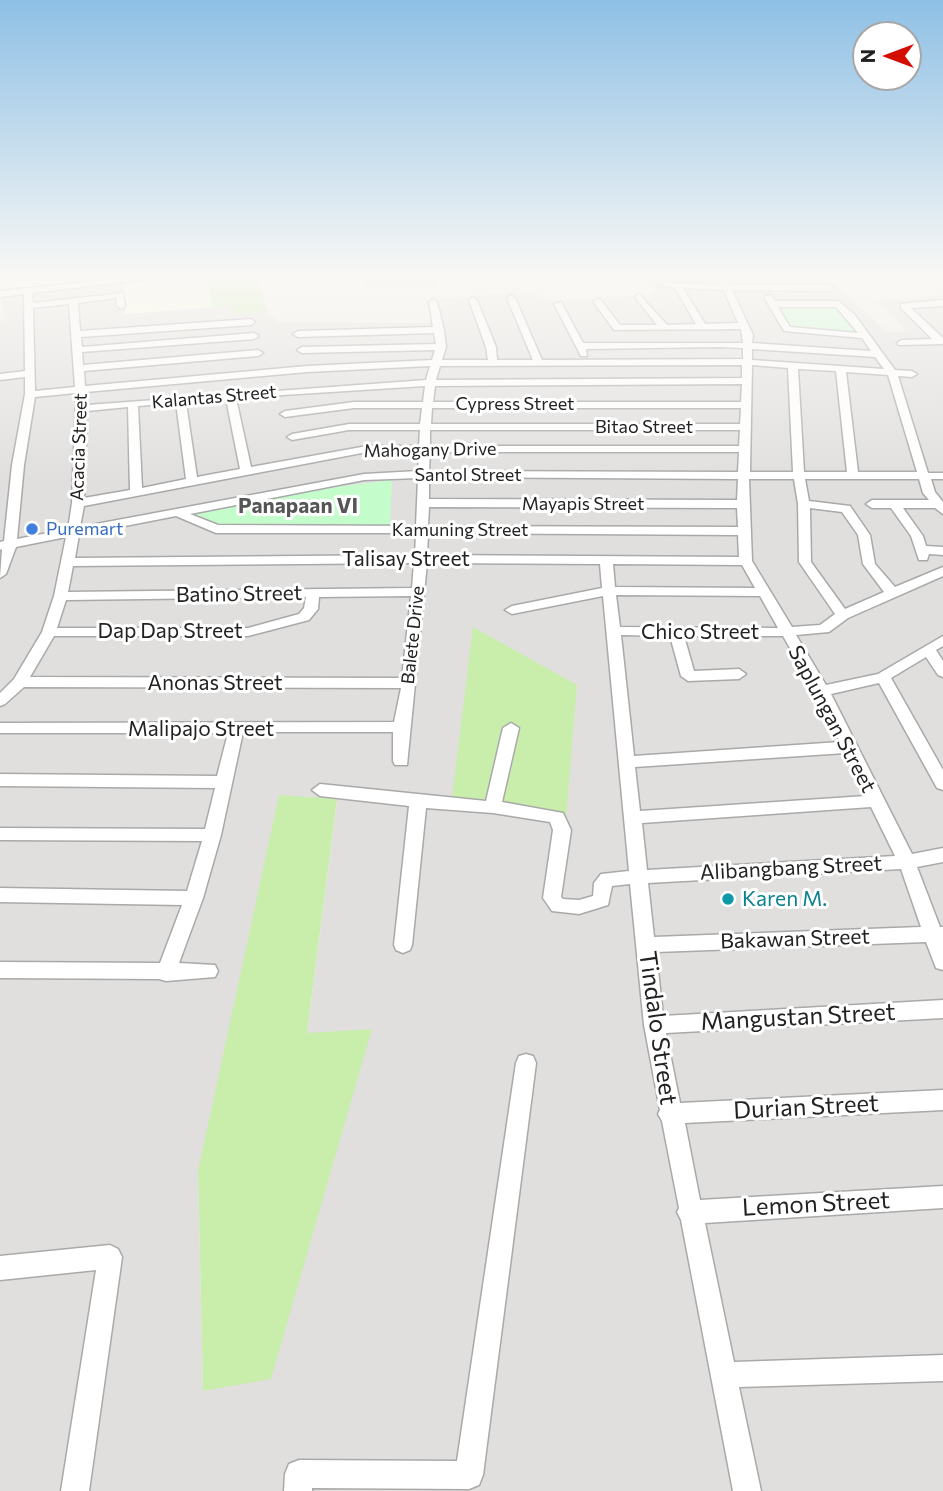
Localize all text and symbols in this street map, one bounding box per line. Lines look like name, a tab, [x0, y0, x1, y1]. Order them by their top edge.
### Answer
north arrow	[852, 21, 922, 91]
text: N	[856, 49, 879, 63]
street label: Kalantas Street	[151, 381, 277, 413]
street label: Acacia Street	[66, 393, 92, 501]
street label: Cypress Street	[456, 393, 574, 415]
street label: Bitao Street	[595, 416, 693, 438]
street label: Mahogany Drive	[363, 438, 497, 462]
street label: Santol Street	[414, 464, 522, 486]
district label: Panapaan VI	[238, 493, 358, 519]
street label: Mayapis Street	[522, 493, 644, 515]
place label: Puremart	[46, 518, 123, 540]
street label: Kamuning Street	[392, 519, 528, 541]
marker: Puremart	[24, 521, 40, 537]
street label: Talisay Street	[342, 546, 470, 572]
street label: Batino Street	[176, 580, 302, 608]
street label: Balete Drive	[397, 585, 429, 685]
street label: Dap Dap Street	[97, 618, 243, 644]
street label: Chico Street	[641, 619, 759, 645]
street label: Saplungan Street	[783, 641, 881, 797]
street label: Anonas Street	[147, 670, 283, 696]
street label: Malipajo Street	[128, 716, 274, 742]
street label: Alibangbang Street	[699, 851, 883, 885]
place label: Karen M.	[742, 886, 827, 912]
marker: Karen M.	[720, 891, 736, 907]
street label: Bakawan Street	[720, 924, 870, 954]
street label: Tindalo Street	[633, 949, 683, 1107]
street label: Mangustan Street	[700, 998, 896, 1036]
street label: Durian Street	[733, 1089, 879, 1125]
street label: Lemon Street	[741, 1186, 891, 1222]

